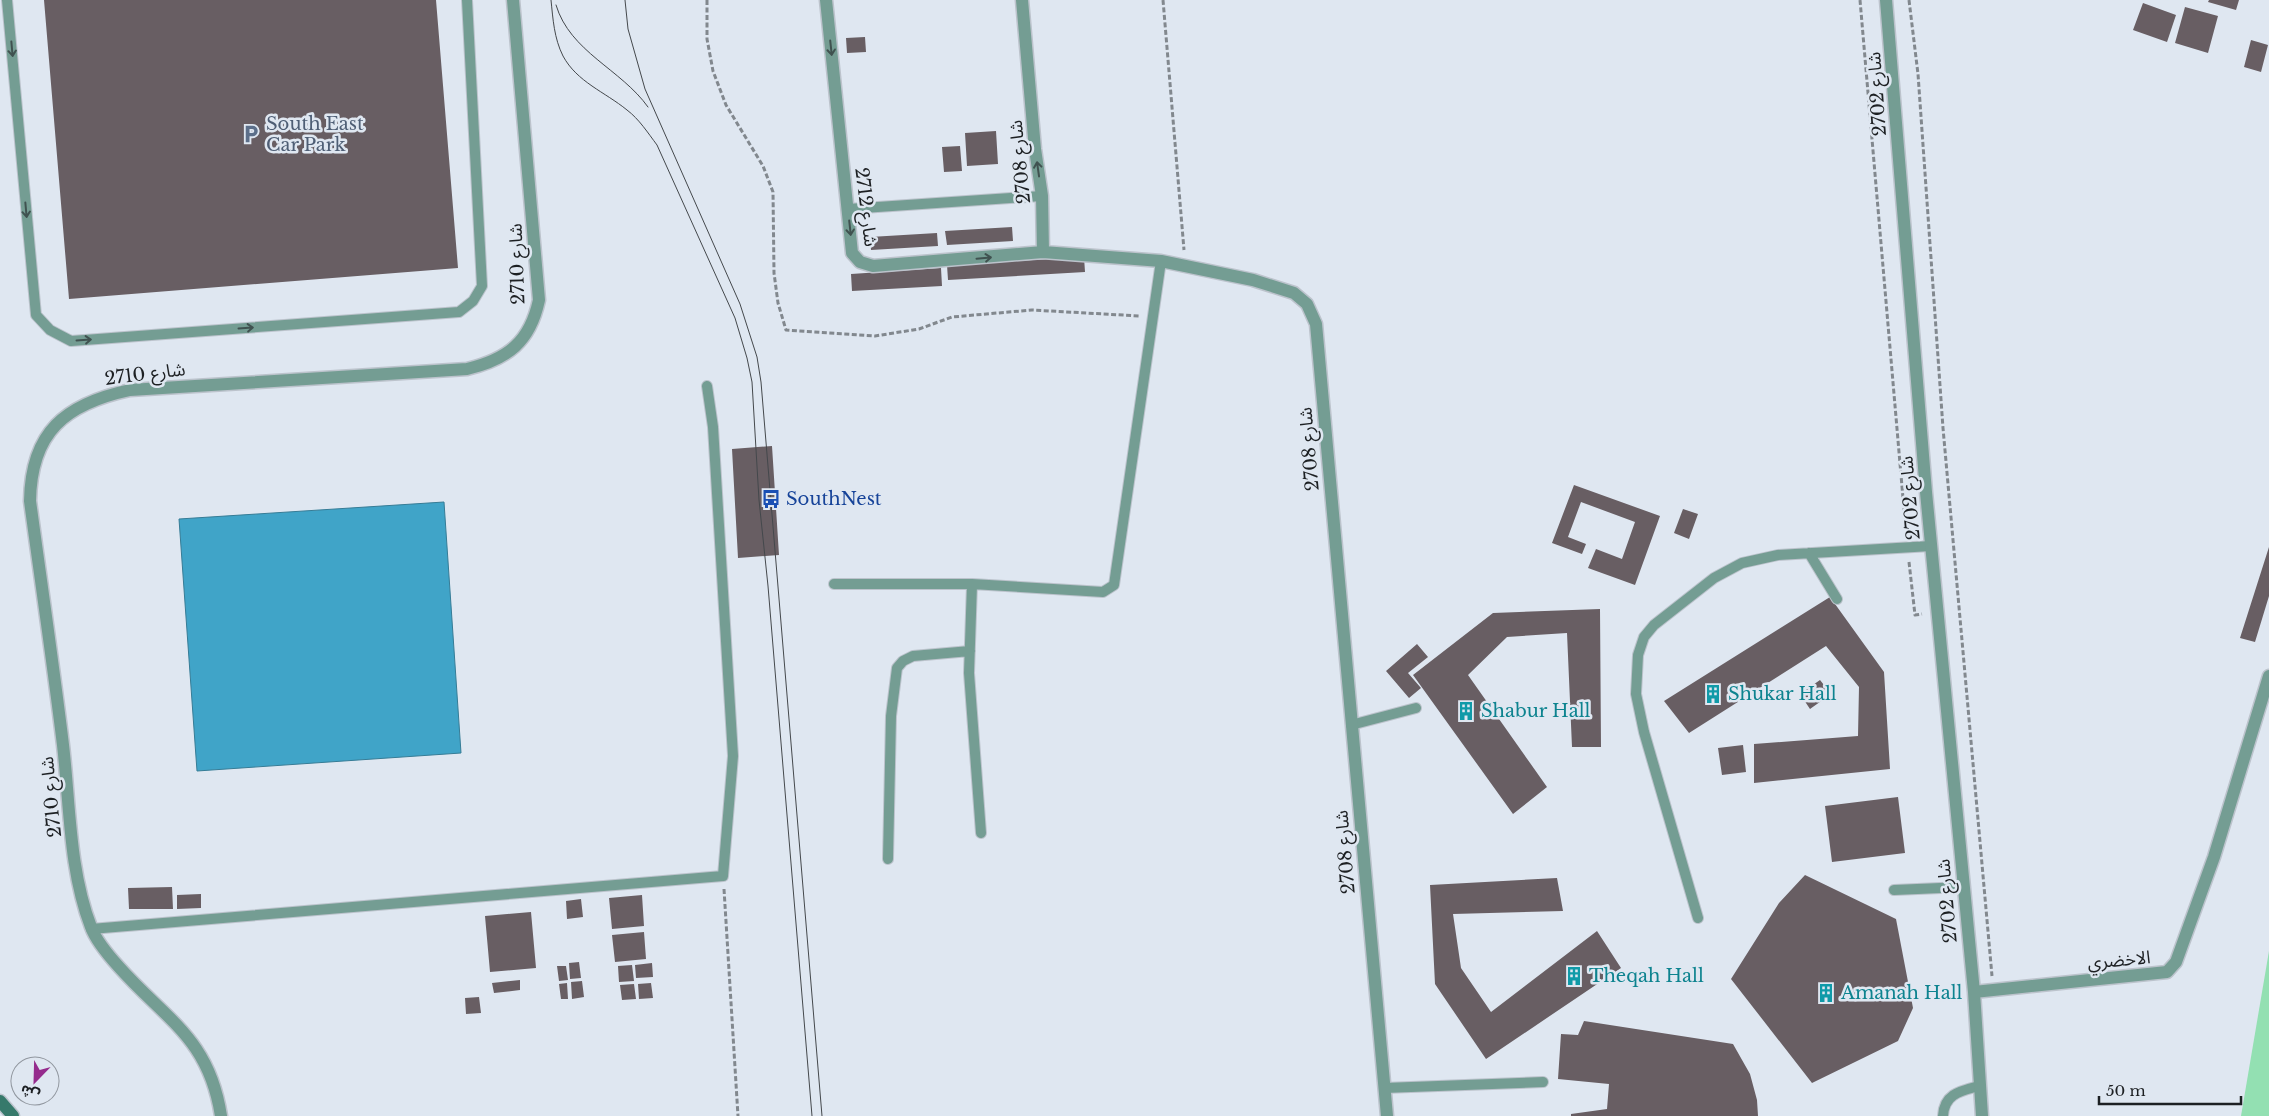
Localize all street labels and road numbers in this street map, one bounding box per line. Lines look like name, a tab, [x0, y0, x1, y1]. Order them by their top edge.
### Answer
street label: شارع 2702	[1863, 51, 1894, 137]
street label: شارع 2708	[1005, 119, 1038, 205]
street label: شارع 2712	[847, 166, 882, 248]
street label: شارع 2710	[505, 223, 532, 305]
street label: شارع 2710	[103, 358, 187, 393]
street label: شارع 2708	[1294, 406, 1327, 492]
street label: شارع 2702	[1895, 455, 1928, 541]
street label: شارع 2710	[36, 755, 69, 839]
street label: شارع 2708	[1330, 809, 1363, 895]
street label: شارع 2702	[1932, 858, 1965, 944]
street label: الاخضري	[2087, 946, 2152, 976]

